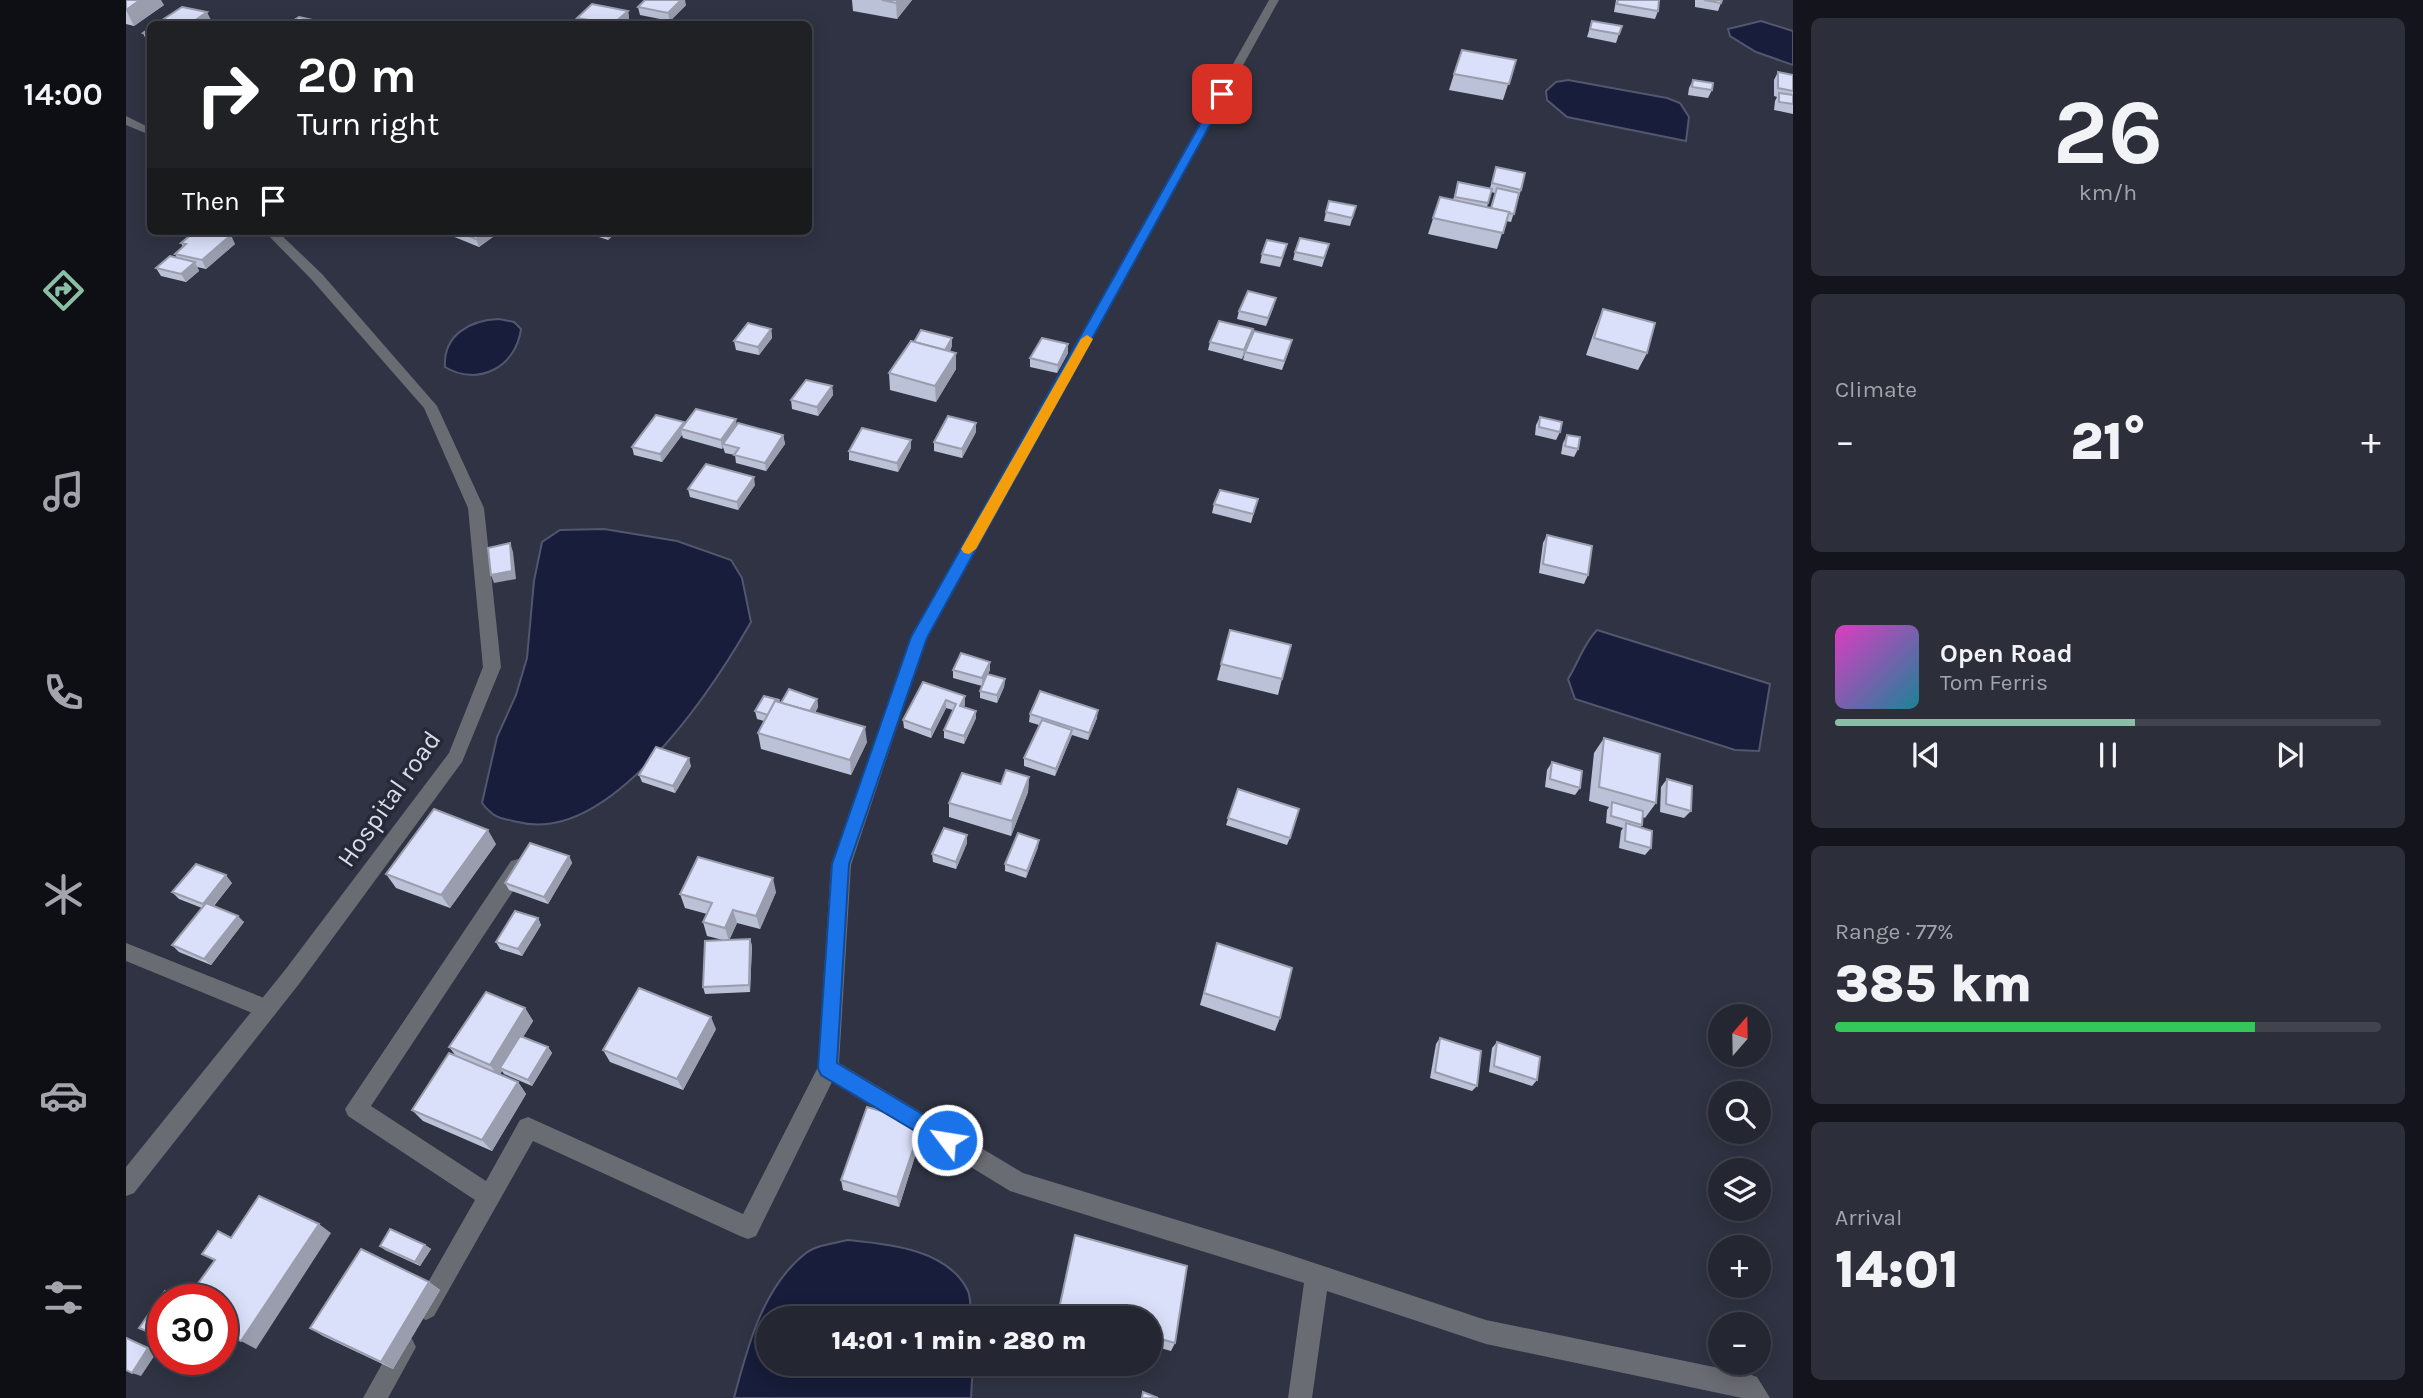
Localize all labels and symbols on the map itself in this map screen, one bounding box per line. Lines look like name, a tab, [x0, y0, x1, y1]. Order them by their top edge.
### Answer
pin	[1192, 64, 1252, 124]
street label: Hospital road	[331, 725, 447, 873]
north arrow	[1708, 1004, 1771, 1068]
position arrow	[910, 1103, 984, 1177]
speed limit sign: 30	[147, 1284, 238, 1375]

